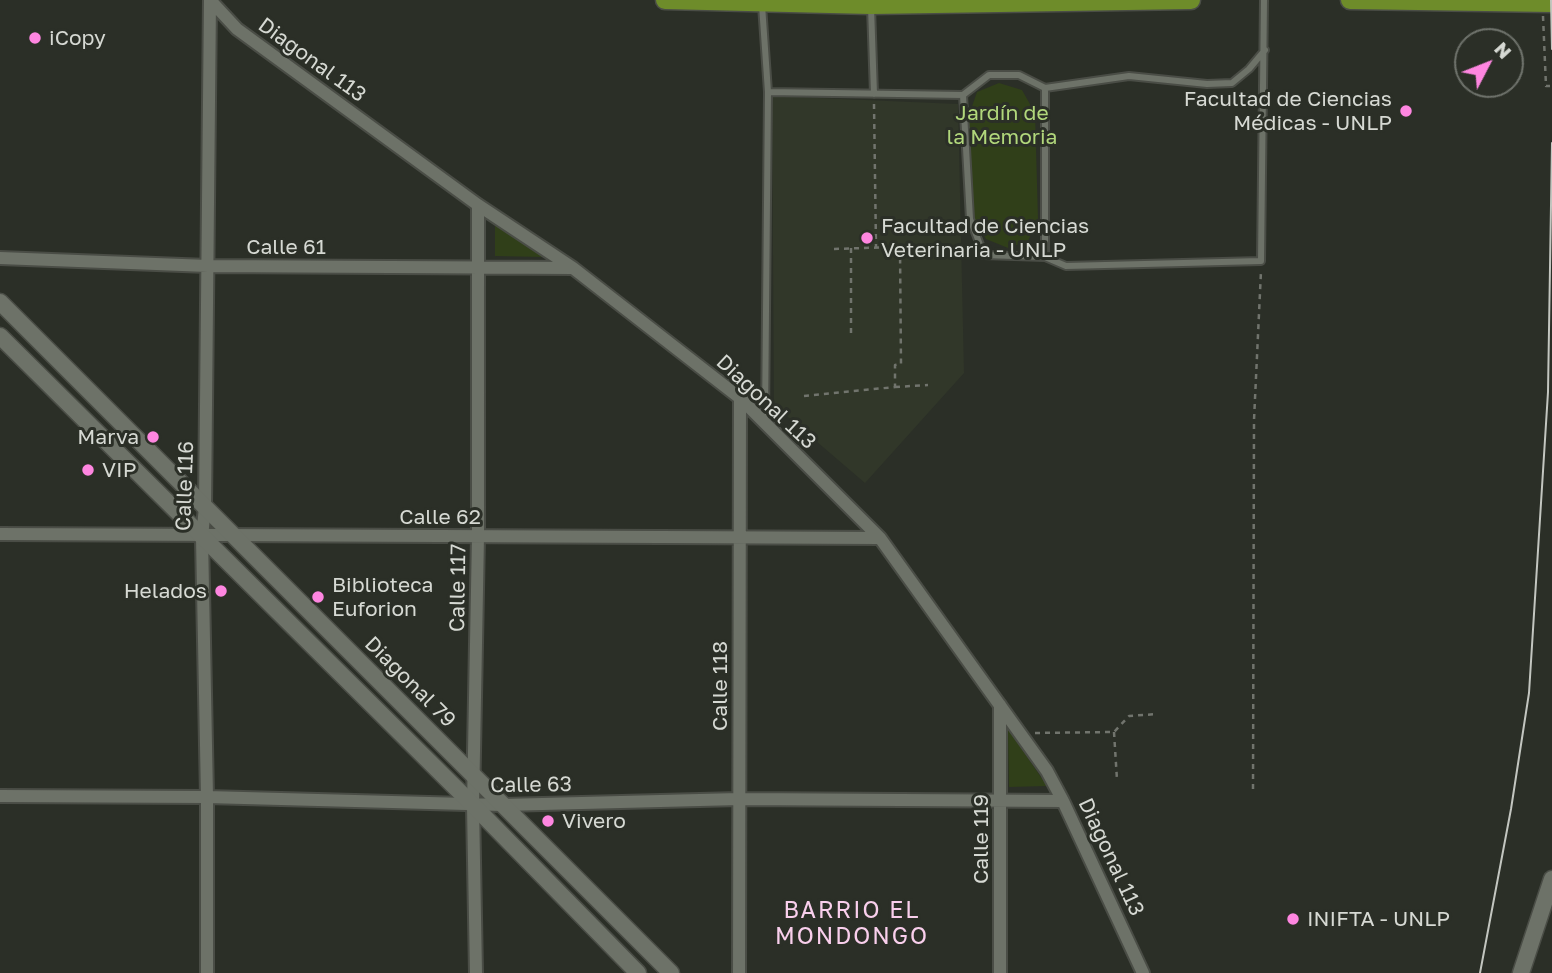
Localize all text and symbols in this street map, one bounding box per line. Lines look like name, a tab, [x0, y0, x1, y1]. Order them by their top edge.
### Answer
street label: Diagonal 113	[253, 12, 371, 108]
place label: iCopy	[49, 25, 106, 51]
north arrow	[1454, 28, 1524, 98]
marker: iCopy	[27, 30, 43, 46]
text: N	[1490, 37, 1517, 63]
place label: Facultad de Ciencias Médicas - UNLP	[1184, 86, 1392, 136]
park label: Jardín de la Memoria	[947, 100, 1057, 150]
marker: Facultad de Ciencias Médicas - UNLP	[1398, 103, 1414, 119]
place label: Facultad de Ciencias Veterinaria - UNLP	[881, 213, 1089, 263]
marker: Facultad de Ciencias Veterinaria - UNLP	[859, 230, 875, 246]
street label: Calle 61	[246, 234, 326, 260]
street label: Diagonal 113	[711, 349, 821, 455]
place label: Marva	[77, 424, 139, 450]
marker: Marva	[145, 429, 161, 445]
street label: Calle 116	[171, 441, 199, 531]
place label: VIP	[102, 457, 136, 483]
marker: VIP	[80, 462, 96, 478]
street label: Calle 62	[399, 504, 481, 530]
street label: Calle 117	[445, 544, 471, 632]
place label: Biblioteca Euforion	[332, 572, 433, 622]
place label: Helados	[124, 578, 207, 604]
marker: Helados	[213, 583, 229, 599]
marker: Biblioteca Euforion	[310, 589, 326, 605]
street label: Diagonal 79	[359, 631, 461, 733]
street label: Calle 118	[707, 641, 733, 731]
street label: Calle 63	[490, 772, 572, 798]
street label: Calle 119	[968, 794, 994, 884]
street label: Diagonal 113	[1073, 794, 1149, 920]
place label: Vivero	[562, 808, 626, 834]
marker: Vivero	[540, 813, 556, 829]
district label: BARRIO EL MONDONGO	[776, 897, 928, 951]
place label: INIFTA - UNLP	[1307, 906, 1450, 932]
marker: INIFTA - UNLP	[1285, 911, 1301, 927]

